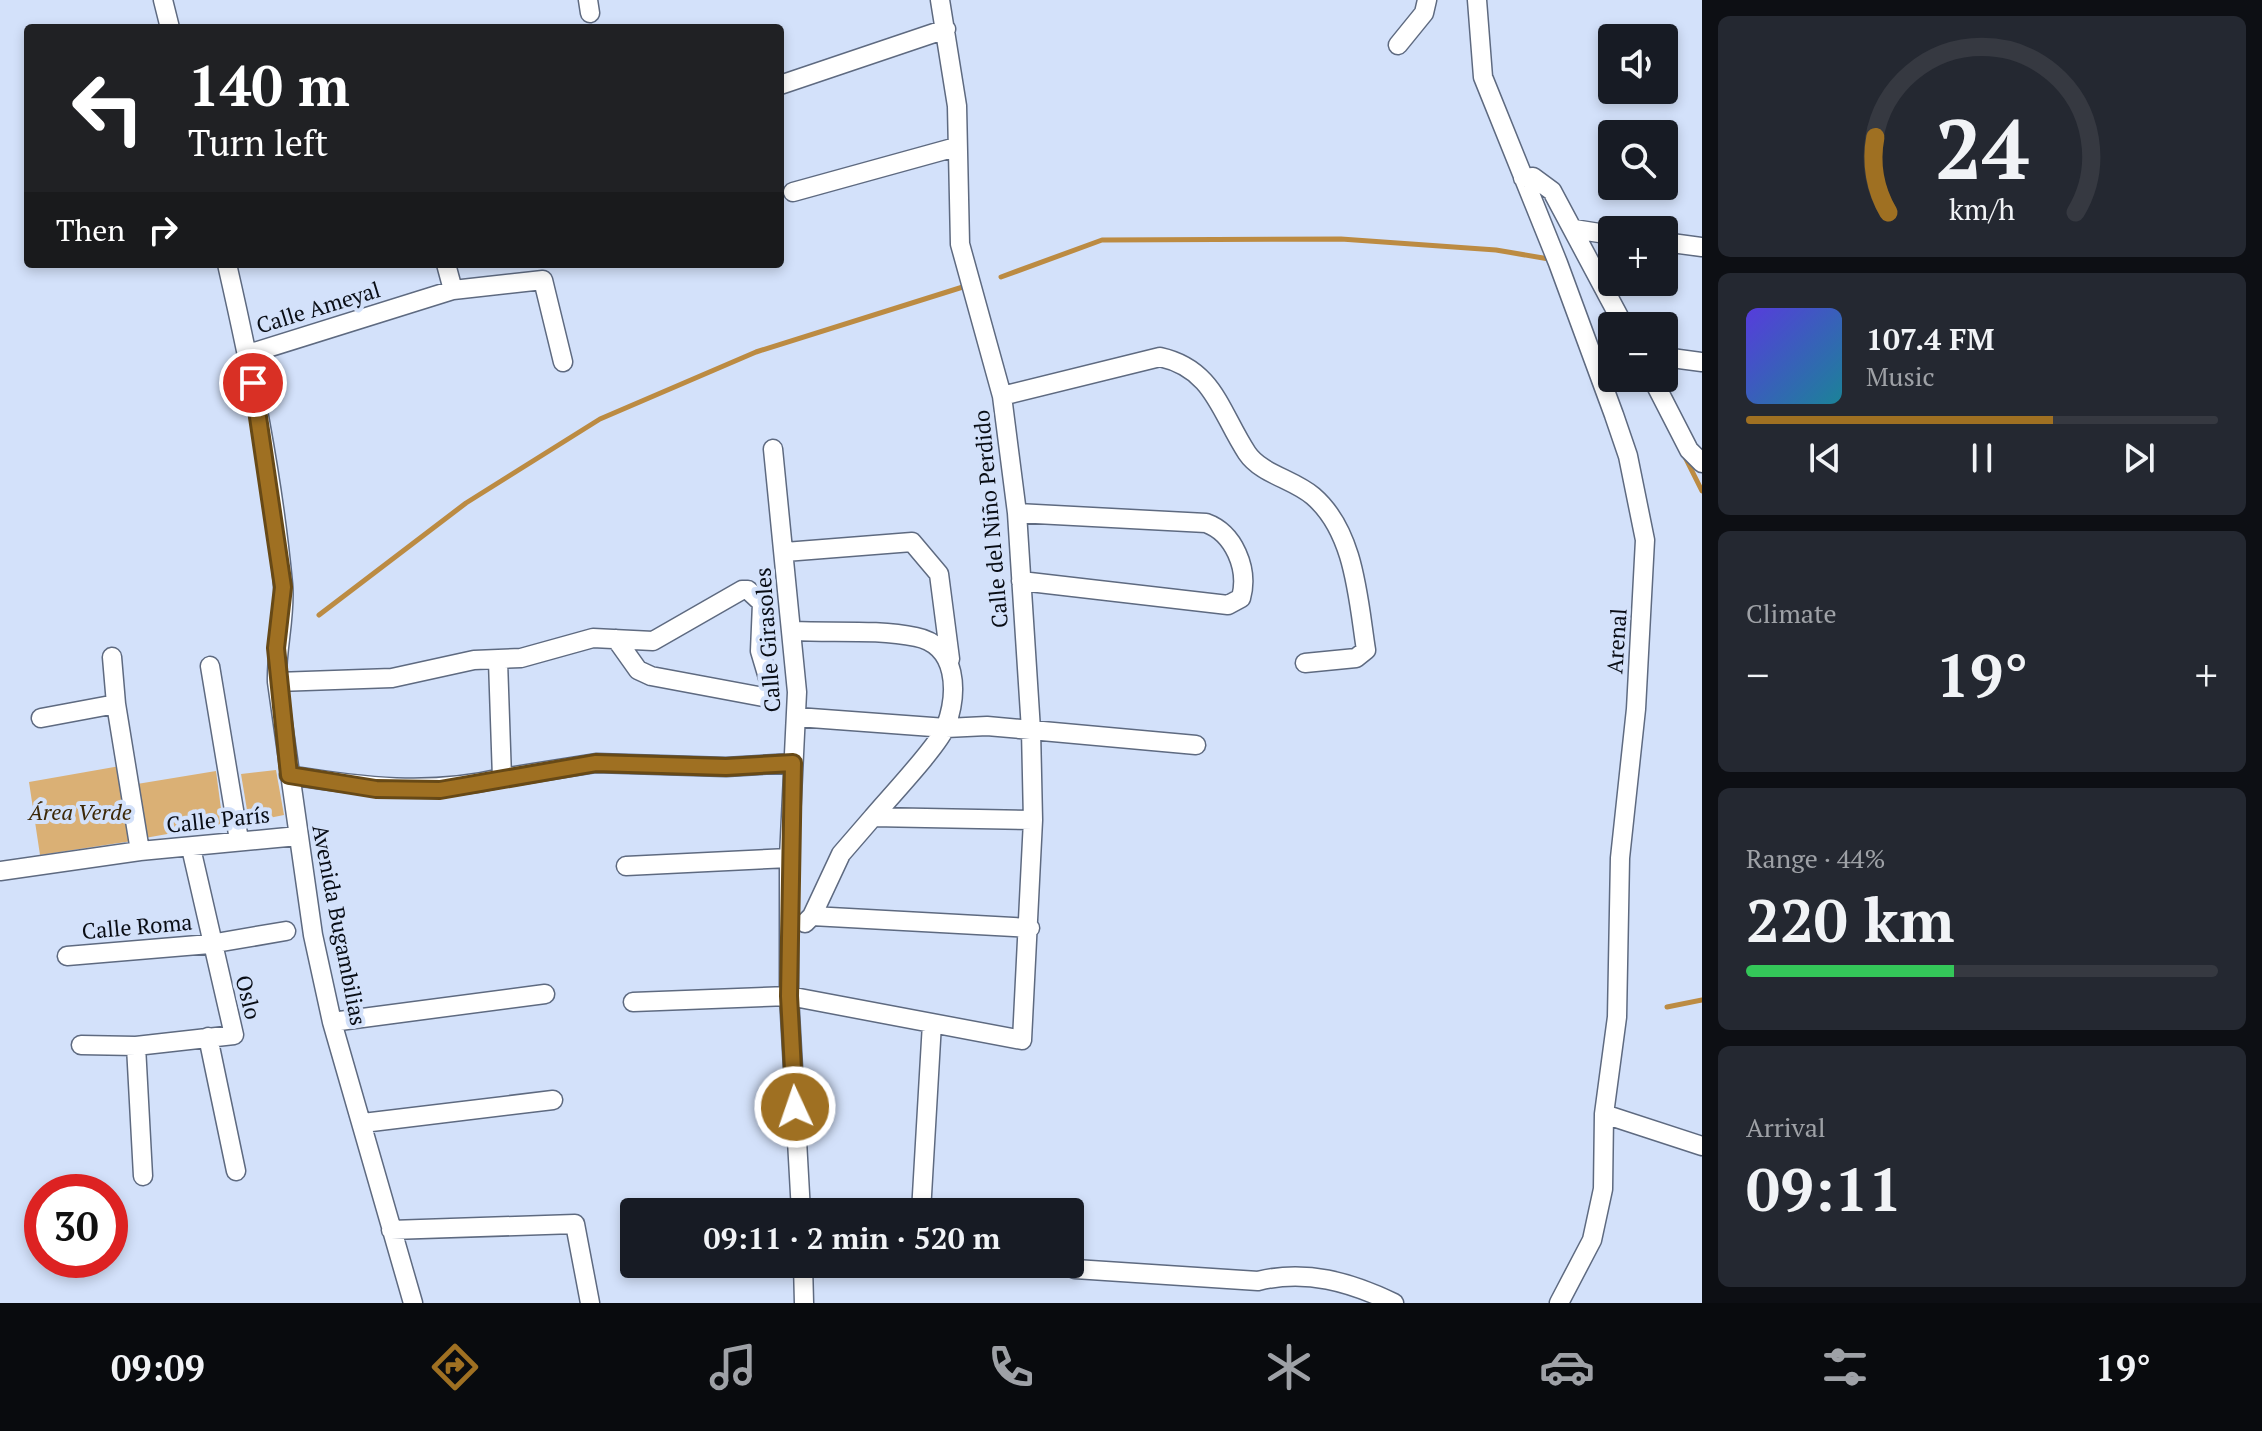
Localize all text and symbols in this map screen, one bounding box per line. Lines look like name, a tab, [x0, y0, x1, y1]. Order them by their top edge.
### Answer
map controls	[1598, 24, 1678, 392]
button: sound	[1598, 24, 1678, 104]
text: 140 m	[188, 48, 350, 122]
icon: left	[56, 56, 160, 160]
text: 24	[1935, 92, 2029, 202]
text: Turn left	[188, 119, 328, 166]
button: search	[1598, 120, 1678, 200]
text: km/h	[1949, 190, 2015, 228]
icon: right	[141, 208, 185, 252]
text: Then	[56, 210, 125, 250]
button: +	[1598, 216, 1678, 296]
street label: Calle Ameyal	[253, 274, 383, 340]
button: −	[1598, 312, 1678, 392]
text: 107.4 FM	[1866, 319, 1994, 359]
pin	[219, 349, 287, 417]
text: Music	[1866, 359, 1935, 393]
icon: arrive	[231, 361, 275, 405]
street label: Calle del Niño Perdido	[966, 409, 1014, 629]
icon: previous	[1803, 436, 1847, 480]
icon: pause	[1960, 436, 2004, 480]
icon: next	[2117, 436, 2161, 480]
street label: Calle Girasoles	[747, 567, 787, 713]
text: Climate	[1746, 596, 1837, 630]
street label: Arenal	[1599, 607, 1633, 675]
text: 19°	[1936, 635, 2028, 714]
text: −	[1746, 645, 1769, 704]
text: +	[2195, 645, 2218, 704]
park label: Área Verde	[26, 797, 132, 826]
street label: Calle París	[165, 799, 271, 839]
street label: Avenida Bugambilias	[306, 822, 374, 1028]
text: Range · 44%	[1746, 841, 1885, 875]
text: 220 km	[1746, 880, 1954, 959]
street label: Calle Roma	[81, 907, 193, 945]
street label: Oslo	[230, 972, 268, 1022]
position arrow	[753, 1065, 837, 1149]
text: Arrival	[1746, 1110, 1826, 1144]
text: 09:11	[1746, 1149, 1902, 1228]
speed limit sign: 30	[24, 1174, 128, 1278]
text: 09:11 · 2 min · 520 m	[704, 1218, 1000, 1258]
icon: directions	[427, 1339, 483, 1395]
icon: music	[705, 1339, 761, 1395]
icon: phone	[983, 1339, 1039, 1395]
icon: climate	[1261, 1339, 1317, 1395]
icon: car	[1539, 1339, 1595, 1395]
icon: filters	[1817, 1339, 1873, 1395]
text: 09:09	[111, 1344, 205, 1391]
text: 19°	[2095, 1344, 2151, 1391]

